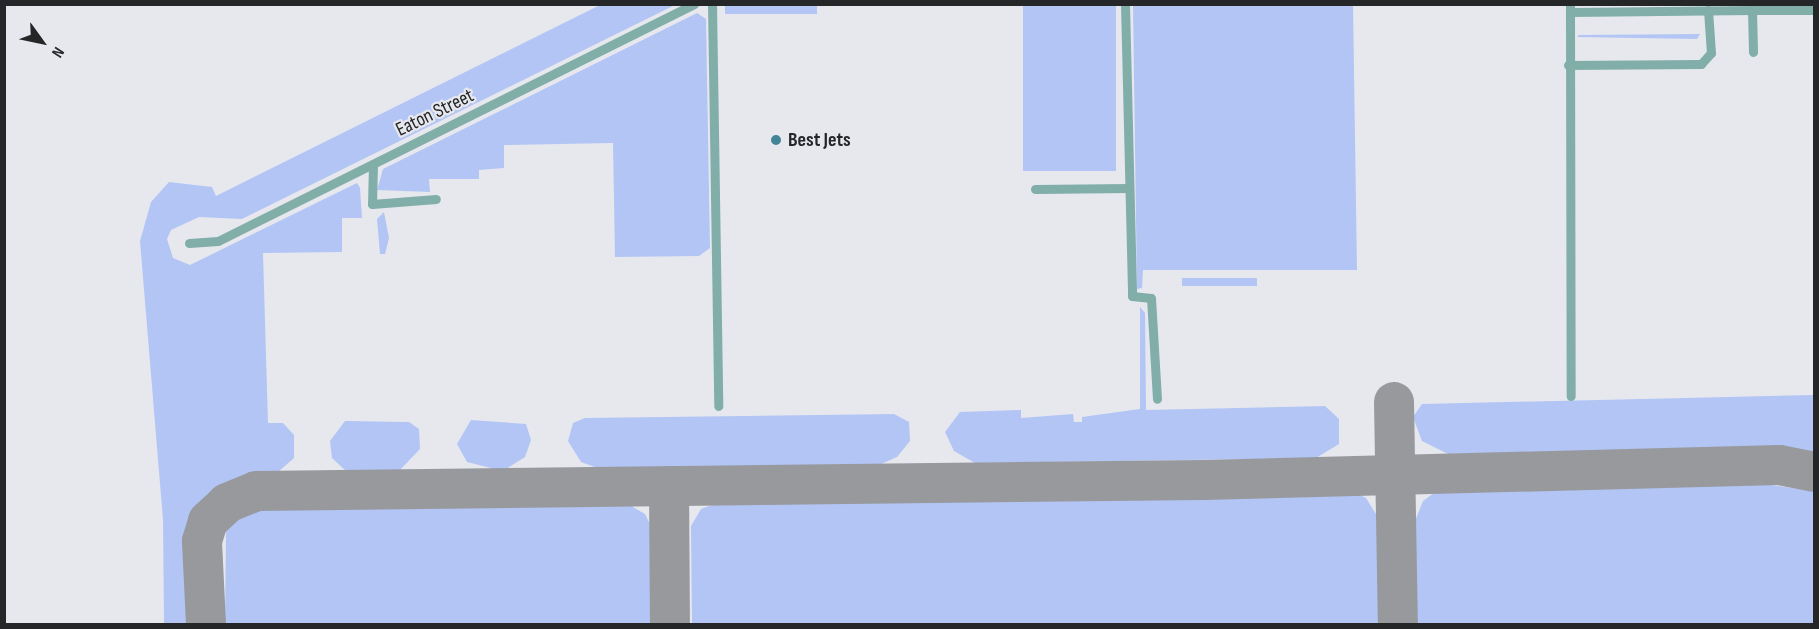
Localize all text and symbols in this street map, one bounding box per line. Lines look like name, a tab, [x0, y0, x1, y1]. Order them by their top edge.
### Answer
north arrow	[12, 12, 72, 72]
text: N	[47, 43, 68, 61]
street label: Eaton Street	[392, 84, 478, 142]
place label: Best Jets	[788, 128, 851, 152]
marker: Best Jets	[769, 133, 783, 147]

